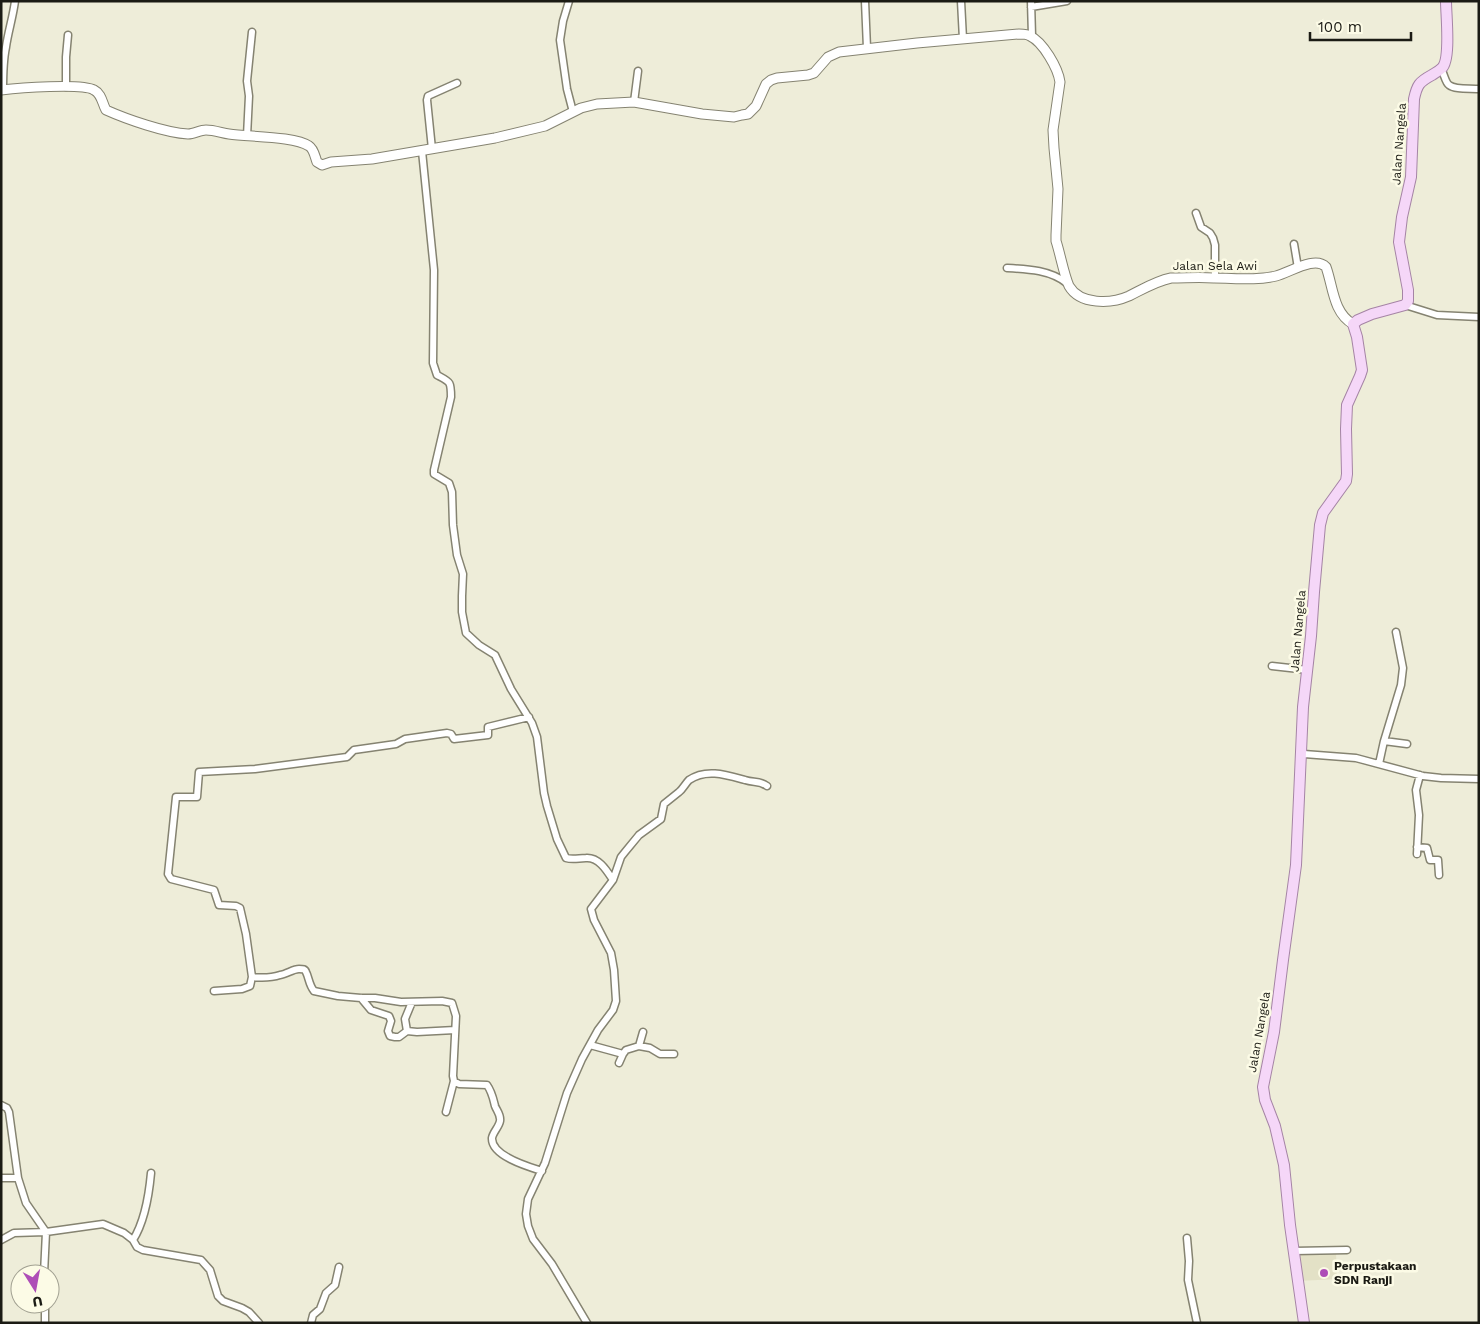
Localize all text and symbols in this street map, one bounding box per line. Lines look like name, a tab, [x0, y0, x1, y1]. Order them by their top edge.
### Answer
scale bar	[1310, 10, 1411, 42]
text: 100 m	[1318, 18, 1362, 36]
street label: Jalan Nangela	[1389, 102, 1409, 185]
street label: Jalan Sela Awi	[1173, 259, 1257, 273]
street label: Jalan Nangela	[1287, 589, 1309, 673]
street label: Jalan Nangela	[1245, 990, 1273, 1074]
place label: Perpustakaan SDN Ranji	[1334, 1259, 1417, 1287]
north arrow	[10, 1264, 60, 1314]
marker: Perpustakaan SDN Ranji	[1318, 1267, 1330, 1279]
text: U	[31, 1293, 44, 1311]

